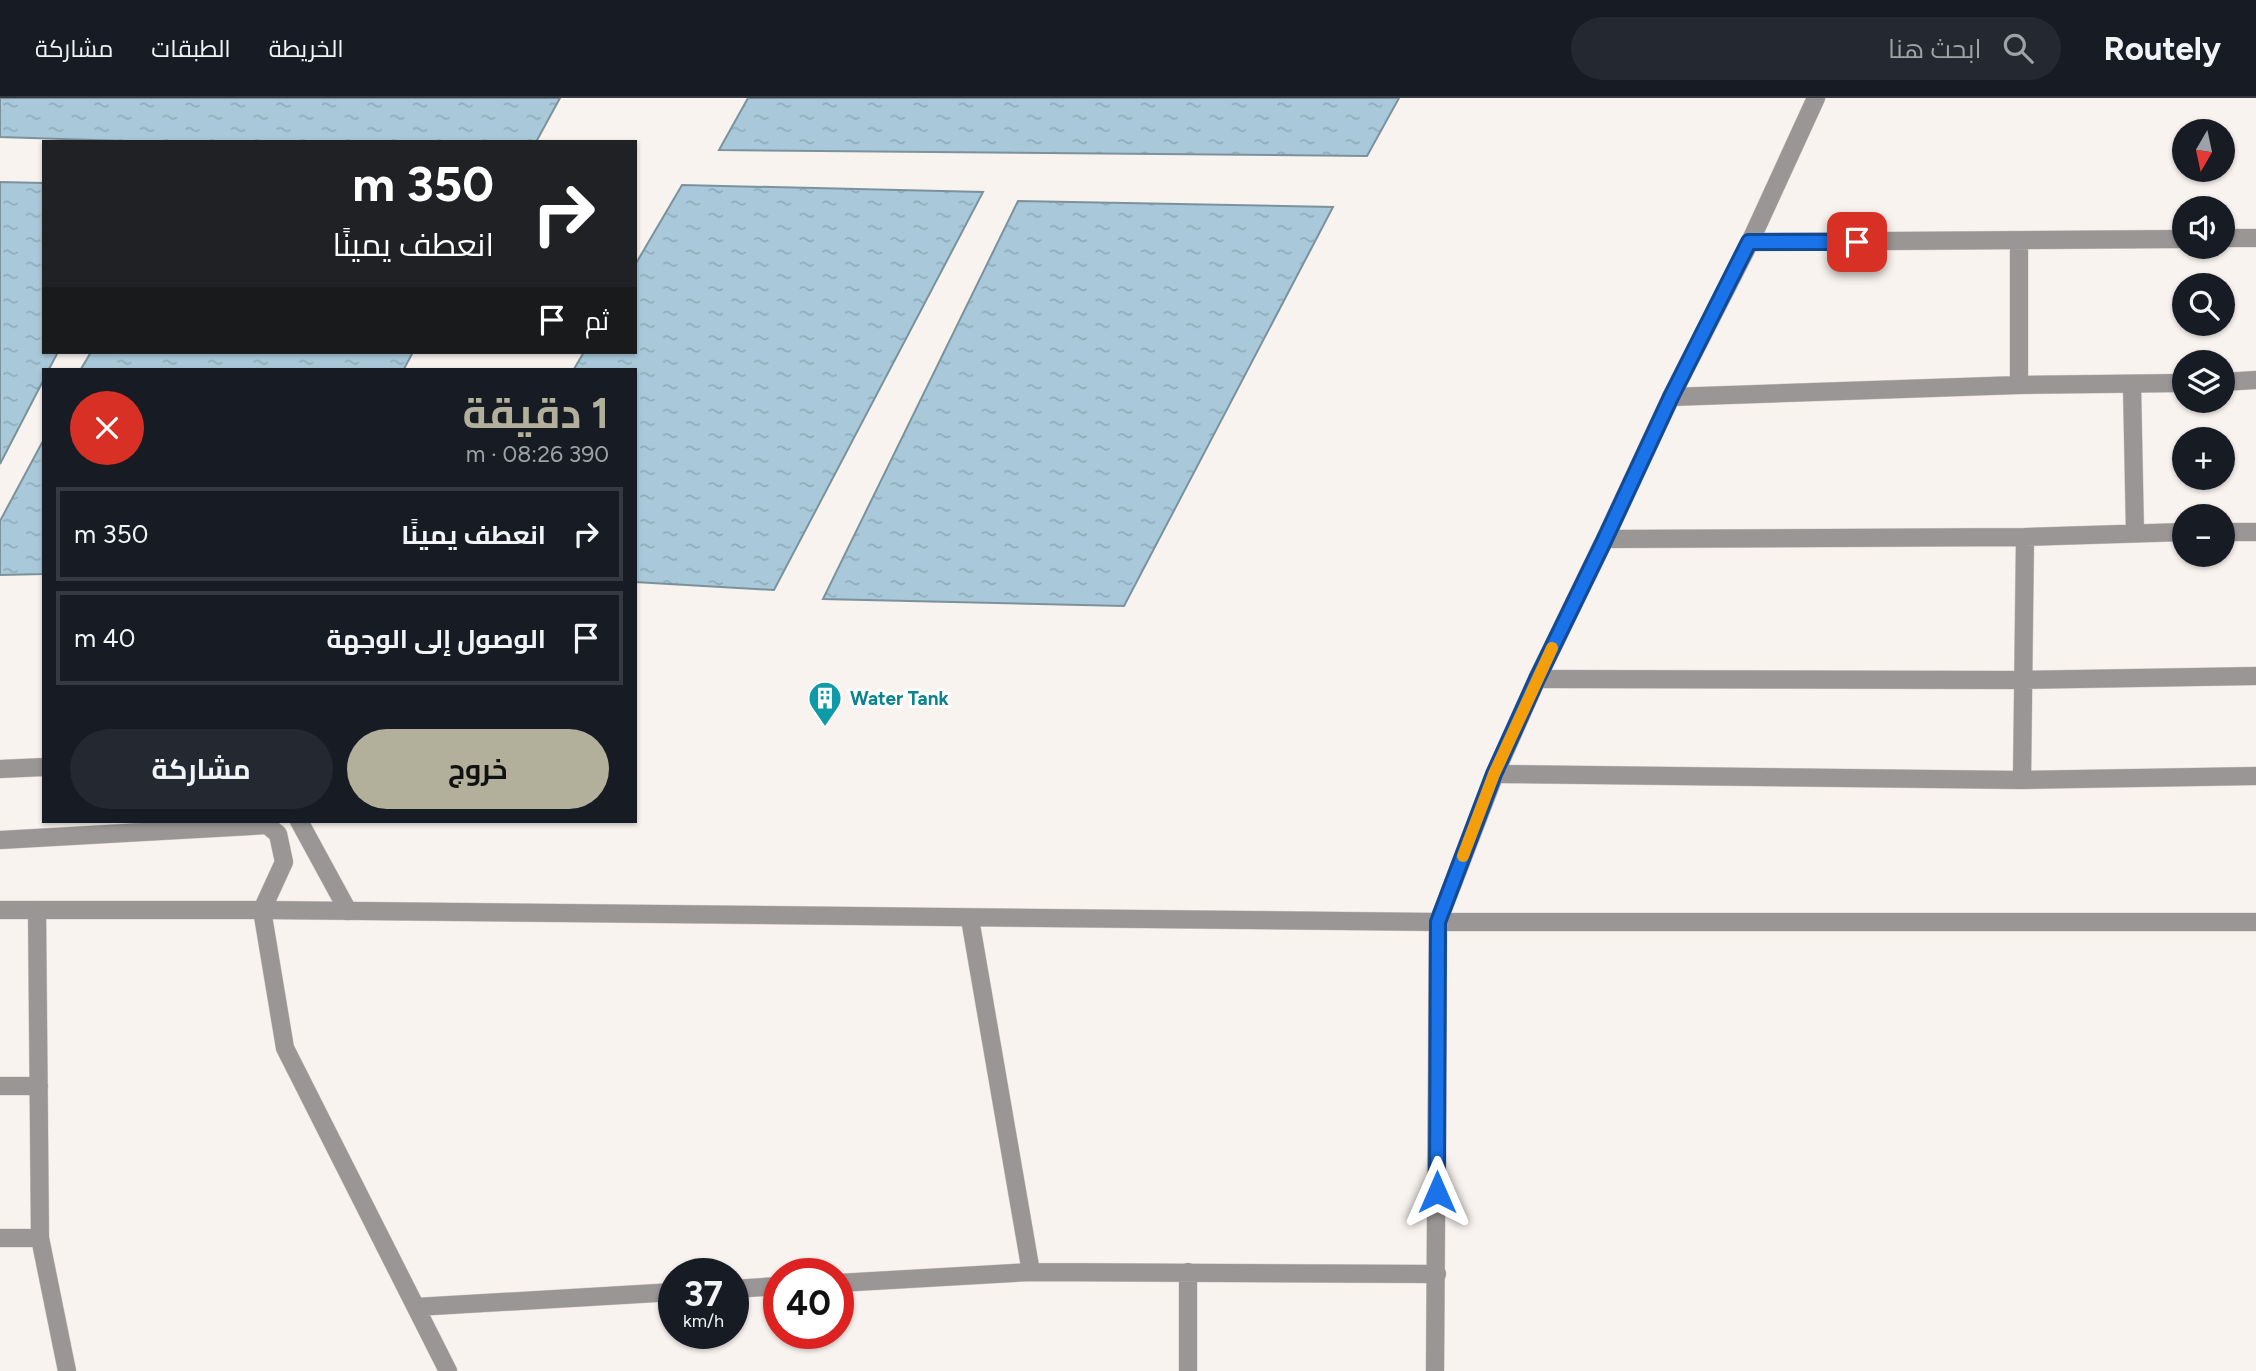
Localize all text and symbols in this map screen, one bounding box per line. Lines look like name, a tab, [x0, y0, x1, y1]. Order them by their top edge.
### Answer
search box	[1571, 17, 2061, 80]
icon: search	[1999, 29, 2037, 67]
text: Routely	[2103, 29, 2221, 68]
text: ابحث هنا	[1888, 33, 1981, 65]
text: مشاركة	[35, 34, 113, 63]
text: الطبقات	[151, 34, 231, 63]
text: الخريطة	[269, 34, 344, 63]
north arrow	[2172, 119, 2235, 182]
map controls	[2172, 119, 2235, 567]
text: 350 m	[352, 154, 494, 213]
icon: right	[518, 168, 609, 259]
button: sound	[2172, 196, 2235, 259]
pin	[1827, 212, 1887, 272]
icon: arrive	[1838, 223, 1876, 261]
text: انعطف يمينًا	[332, 226, 494, 264]
button: search	[2172, 273, 2235, 336]
icon: arrive	[533, 301, 571, 339]
text: ثم	[585, 305, 609, 337]
button: layers	[2172, 350, 2235, 413]
text: 1 دقيقة	[463, 388, 609, 439]
button: close	[70, 391, 144, 465]
button: +	[2172, 427, 2235, 490]
text: 390 m · 08:26	[466, 440, 609, 468]
button: −	[2172, 504, 2235, 567]
icon: right	[567, 515, 605, 553]
text: 350 m	[74, 518, 148, 550]
text: انعطف يمينًا	[401, 519, 546, 551]
icon: arrive	[567, 619, 605, 657]
text: 40 m	[74, 622, 135, 654]
text: الوصول إلى الوجهة	[326, 623, 546, 655]
building icon: Water Tank	[806, 679, 844, 728]
place label: Water Tank	[850, 687, 950, 710]
button: مشاركة	[70, 729, 333, 809]
button: خروج	[347, 729, 609, 809]
position arrow	[1400, 1155, 1474, 1229]
speed limit sign: 40	[763, 1258, 854, 1349]
text: 37	[684, 1273, 723, 1315]
text: km/h	[683, 1310, 724, 1332]

